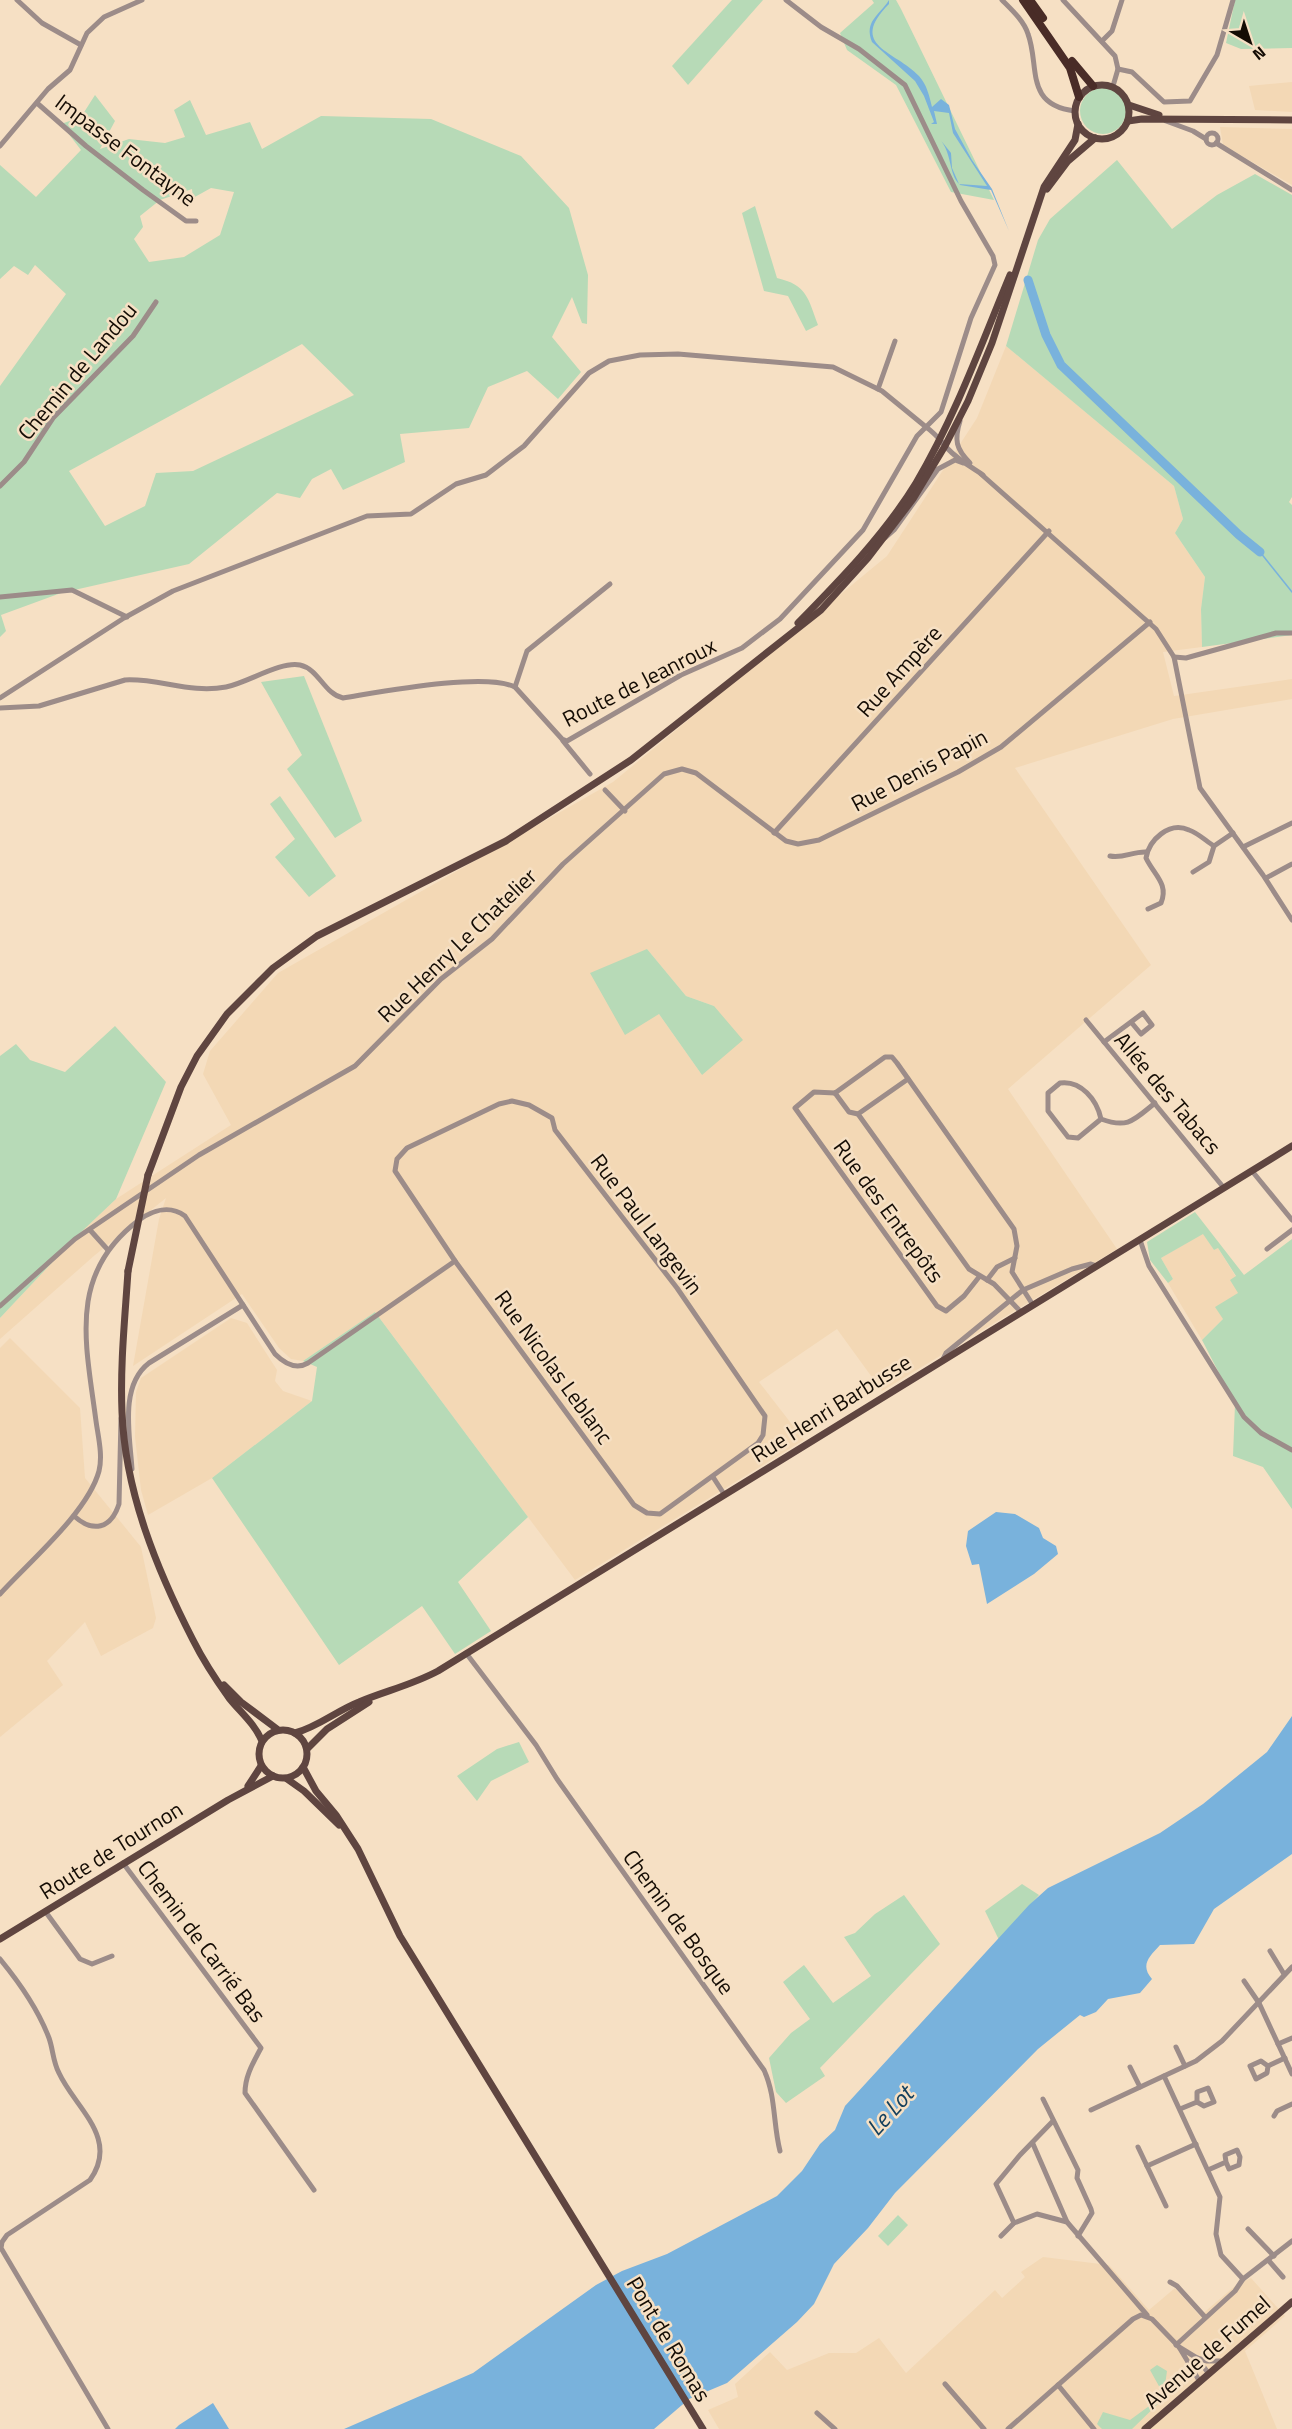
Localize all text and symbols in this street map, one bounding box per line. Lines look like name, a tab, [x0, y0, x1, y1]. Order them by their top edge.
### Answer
north arrow	[1220, 12, 1280, 72]
text: N	[1248, 41, 1271, 66]
street label: Impasse Fontayne	[48, 85, 204, 215]
street label: Chemin de Landou	[9, 295, 145, 447]
street label: Rue Ampère	[848, 617, 950, 725]
street label: Route de Jeanroux	[556, 629, 722, 735]
street label: Rue Denis Papin	[845, 720, 993, 820]
street label: Rue Henry Le Chatelier	[369, 859, 545, 1030]
street label: Allée des Tabacs	[1106, 1024, 1230, 1162]
street label: Rue des Entrepôts	[825, 1132, 953, 1290]
street label: Rue Paul Langevin	[582, 1146, 712, 1302]
street label: Rue Nicolas Leblanc	[486, 1283, 622, 1451]
street label: Rue Henri Barbusse	[744, 1345, 918, 1471]
street label: Route de Tournon	[33, 1792, 189, 1908]
street label: Chemin de Bosque	[615, 1842, 743, 2002]
street label: Chemin de Carrié Bas	[129, 1852, 275, 2030]
water label: Le Lot	[857, 2075, 924, 2143]
street label: Pont de Romas	[618, 2270, 720, 2408]
street label: Avenue de Fumel	[1136, 2287, 1278, 2417]

